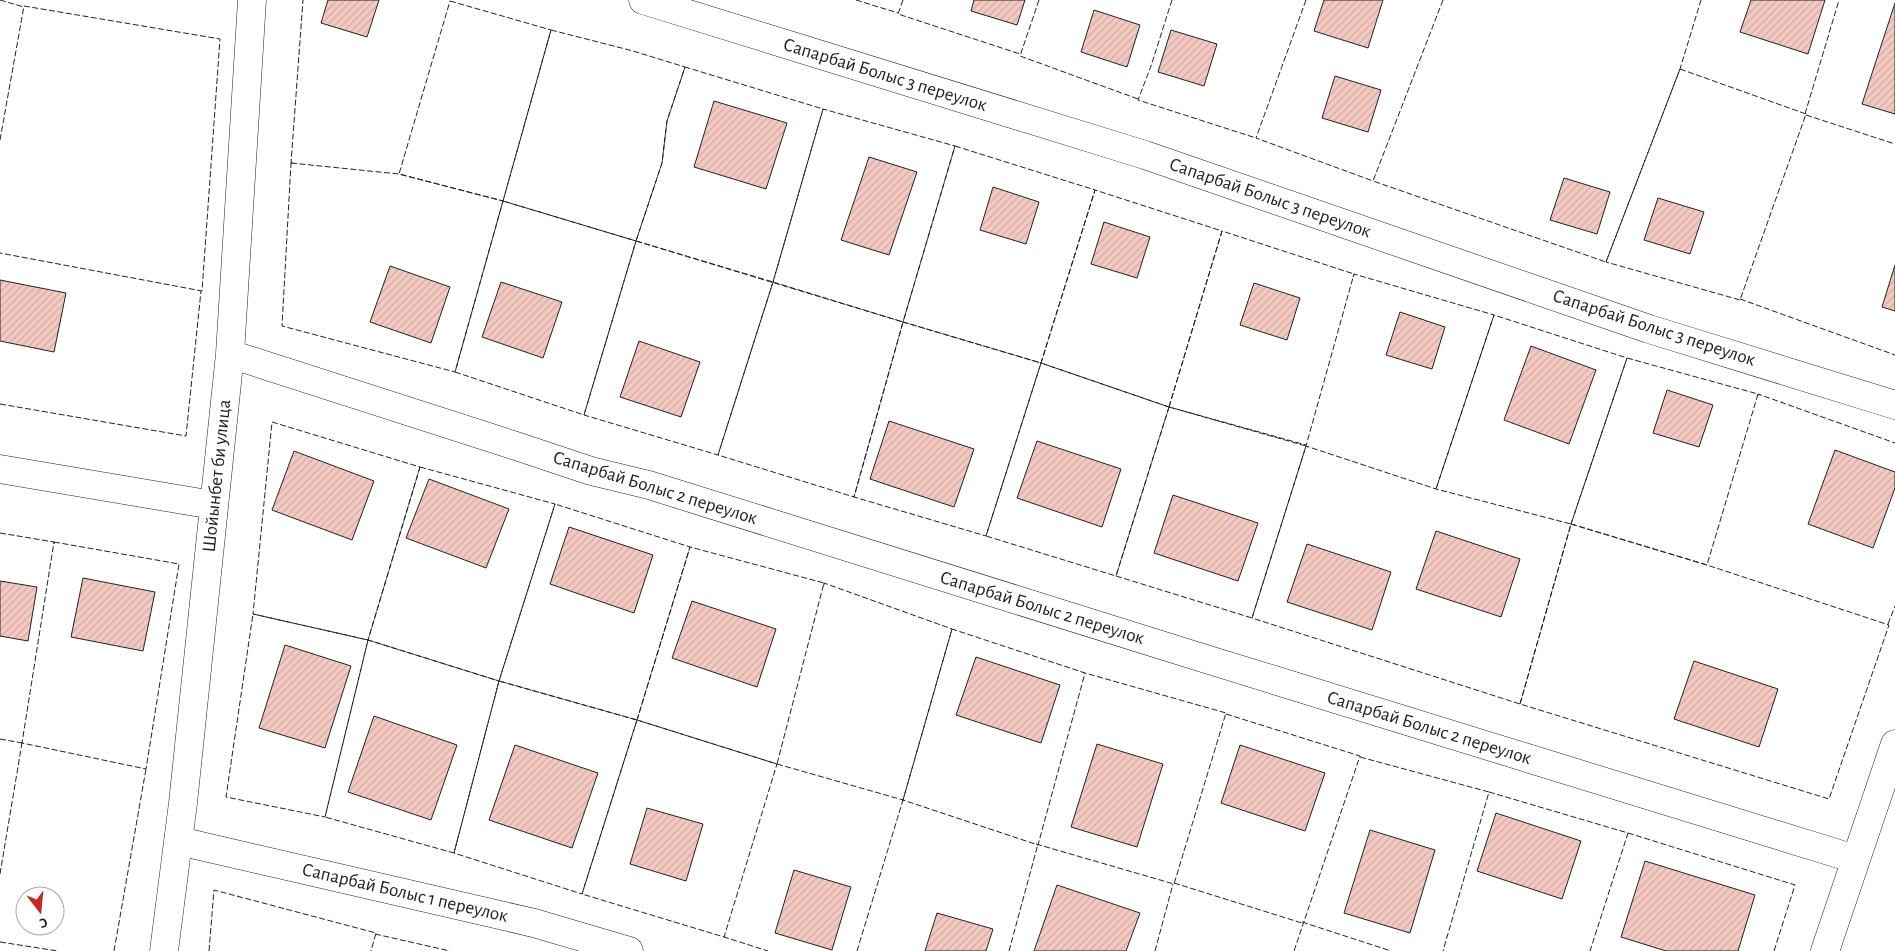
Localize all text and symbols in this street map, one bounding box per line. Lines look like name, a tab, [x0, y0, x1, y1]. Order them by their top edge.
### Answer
street label: Сапарбай Болыс 3 переулок	[781, 35, 989, 115]
street label: Сапарбай Болыс 3 переулок	[1167, 155, 1374, 242]
street label: Сапарбай Болыс 3 переулок	[1550, 286, 1758, 370]
street label: Шойынбет би улица	[200, 398, 235, 553]
street label: Сапарбай Болыс 2 переулок	[550, 448, 760, 528]
street label: Сапарбай Болыс 2 переулок	[937, 568, 1147, 648]
street label: Сапарбай Болыс 2 переулок	[1324, 688, 1534, 768]
street label: Сапарбай Болыс 1 переулок	[300, 860, 510, 926]
north arrow	[15, 886, 65, 936]
text: С	[37, 915, 49, 930]

